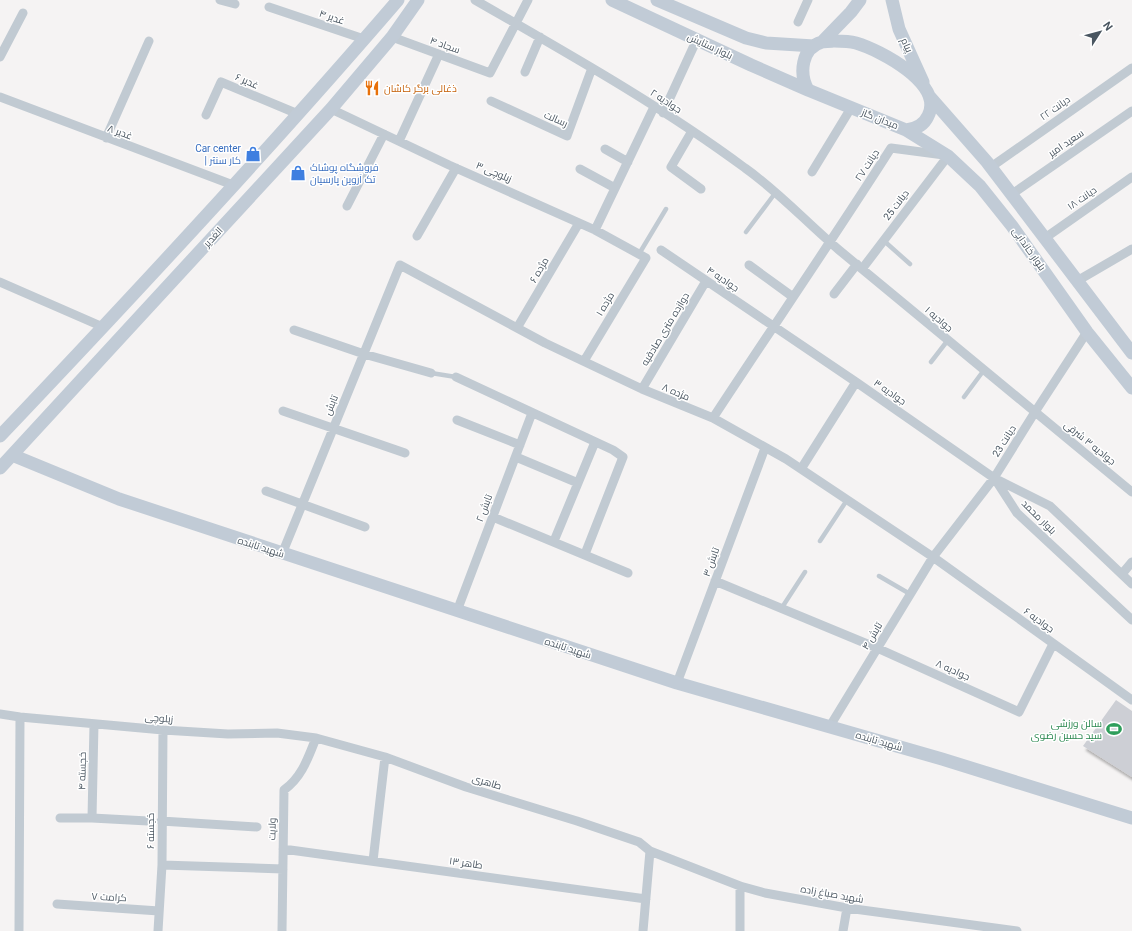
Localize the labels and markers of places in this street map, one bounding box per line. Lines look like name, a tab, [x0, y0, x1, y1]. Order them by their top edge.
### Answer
restaurant icon: ذغالی برگر کاشان	[363, 79, 381, 97]
place label: ذغالی برگر کاشان	[384, 83, 457, 95]
place label: Car center | کار سنتر	[195, 143, 242, 166]
shop icon: Car center | کار سنتر	[244, 145, 262, 163]
place label: فروشگاه پوشاک تک آروین پارسیان	[310, 162, 379, 186]
shop icon: فروشگاه پوشاک تک آروین پارسیان	[289, 164, 307, 182]
place label: سالن ورزشی سید حسین رضوی	[1031, 718, 1102, 742]
sports icon: سالن ورزشی سید حسین رضوی	[1105, 720, 1123, 738]

